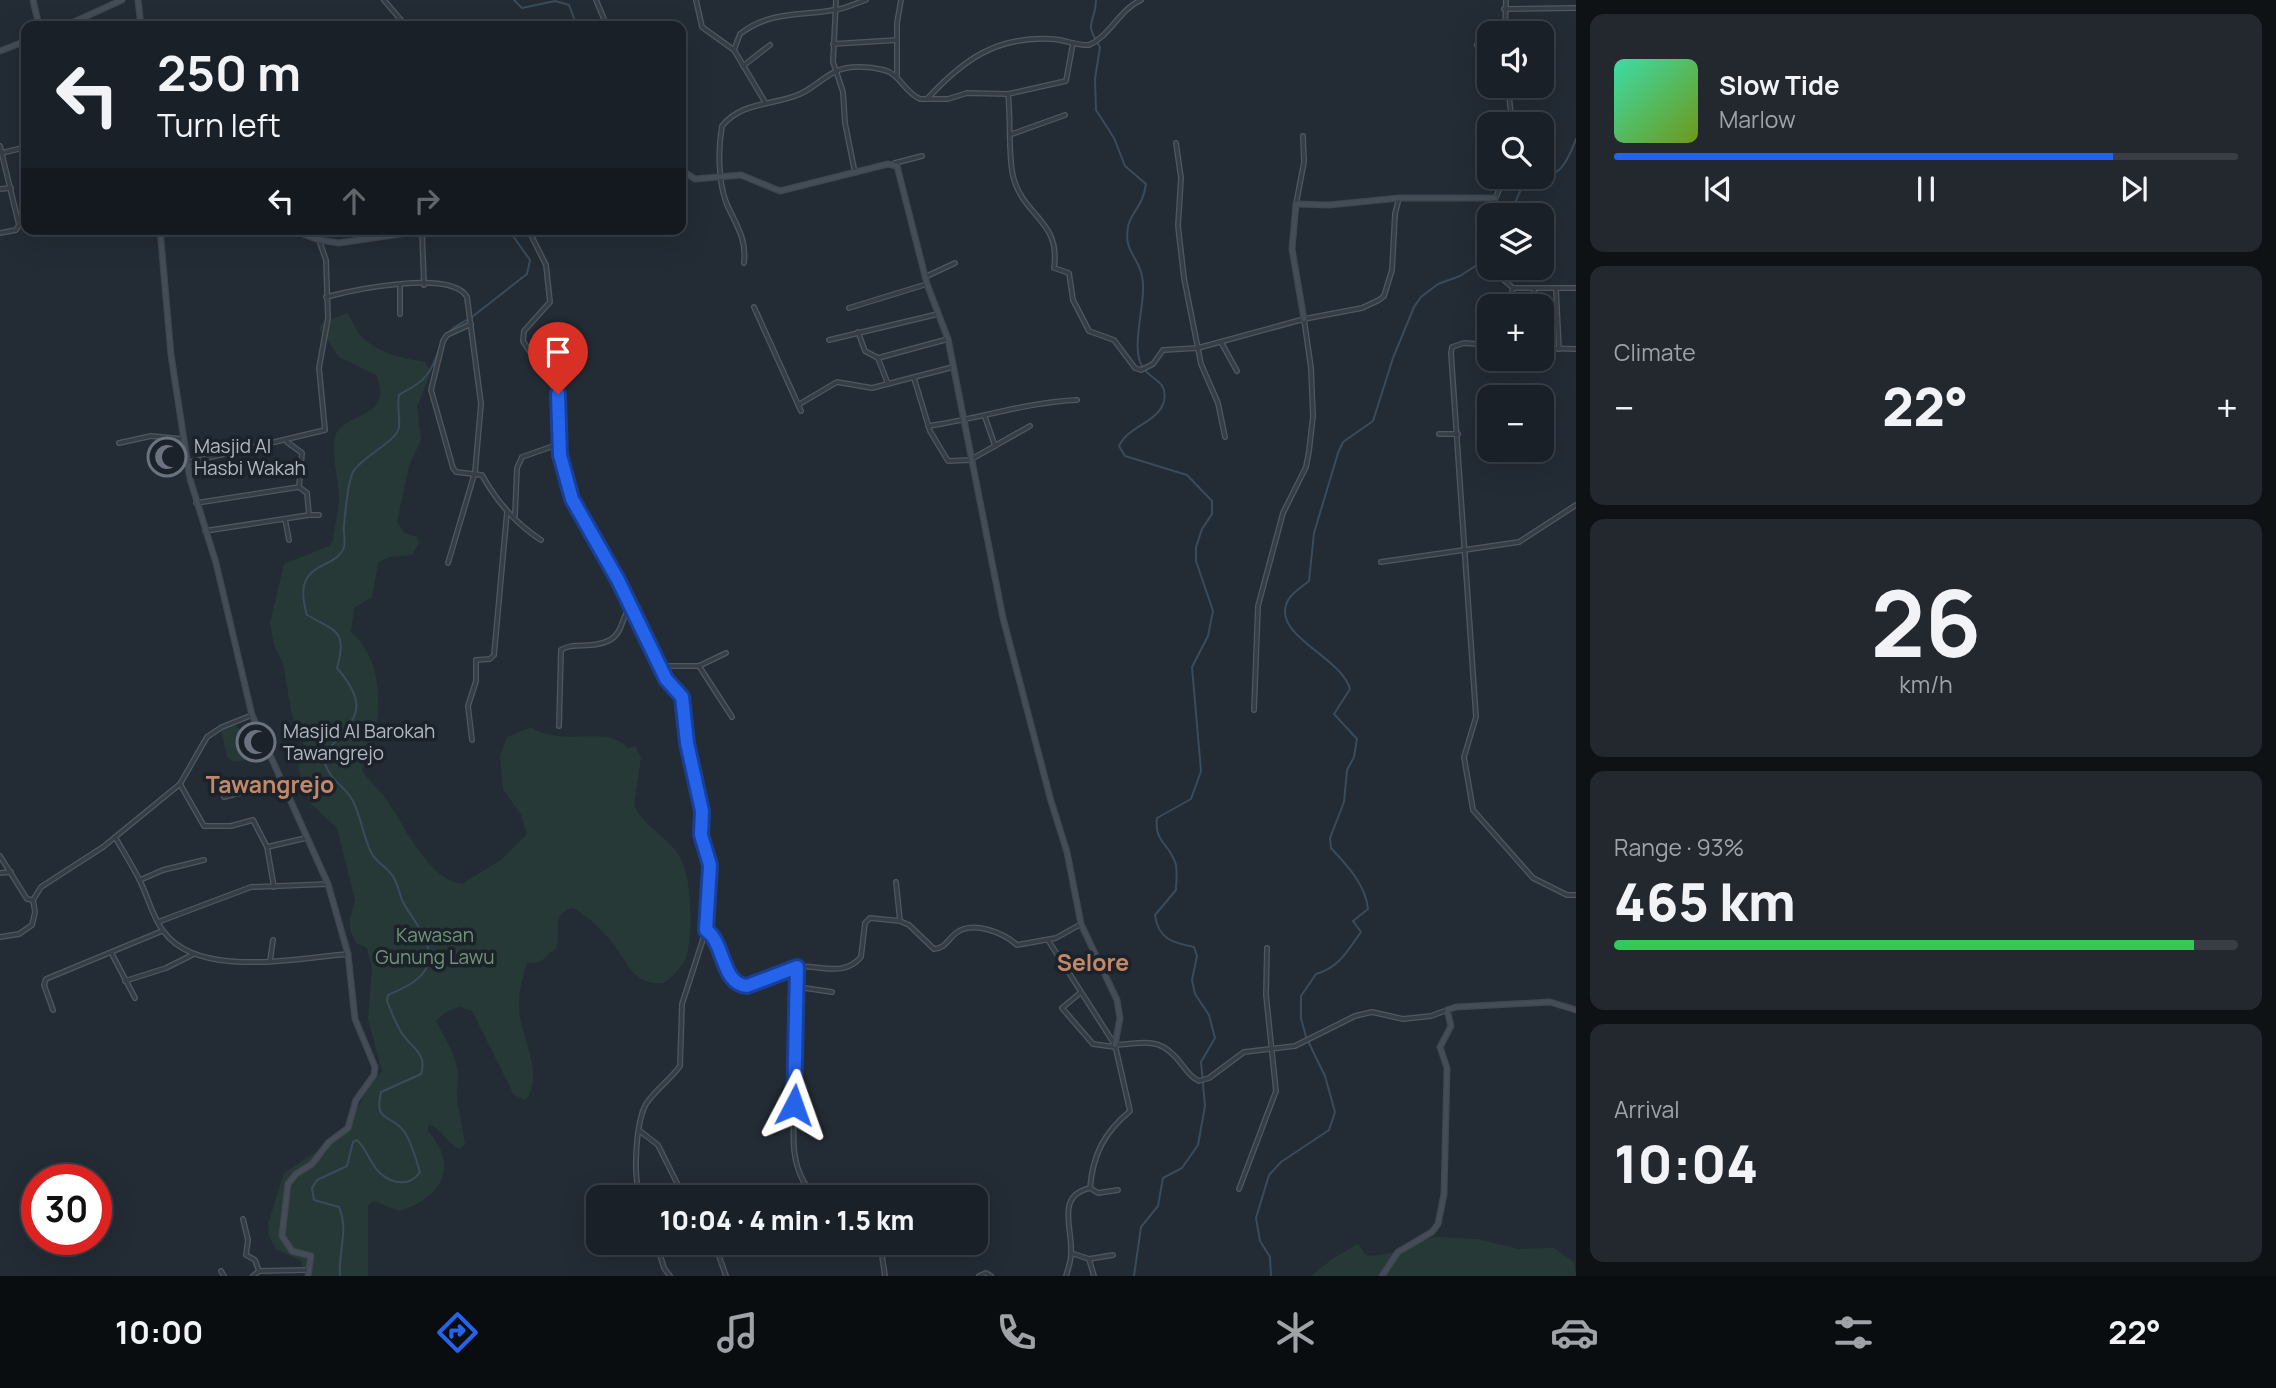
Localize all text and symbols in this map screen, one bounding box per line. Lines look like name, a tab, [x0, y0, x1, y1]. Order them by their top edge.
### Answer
map controls	[1477, 21, 1554, 462]
button: sound	[1477, 21, 1554, 98]
text: 250 m	[157, 39, 301, 106]
icon: left	[42, 49, 133, 140]
text: Slow Tide	[1719, 67, 1840, 103]
text: Turn left	[157, 103, 281, 147]
text: Marlow	[1719, 103, 1796, 135]
button: search	[1477, 112, 1554, 189]
icon: previous	[1699, 170, 1737, 208]
icon: pause	[1907, 170, 1945, 208]
icon: next	[2115, 170, 2153, 208]
icon: left	[262, 182, 300, 220]
icon: ahead	[335, 182, 373, 220]
icon: right	[408, 182, 446, 220]
button: layers	[1477, 203, 1554, 280]
button: +	[1477, 294, 1554, 371]
pin	[528, 322, 588, 394]
icon: arrive	[539, 333, 577, 371]
text: Climate	[1614, 336, 1696, 368]
text: 22°	[1882, 371, 1968, 442]
text: −	[1614, 381, 1635, 433]
text: +	[2216, 381, 2238, 433]
button: −	[1477, 385, 1554, 462]
place label: Masjid Al Hasbi Wakah	[194, 433, 306, 481]
mosque icon: Masjid Al Hasbi Wakah	[146, 436, 188, 478]
text: 26	[1871, 560, 1981, 684]
text: km/h	[1899, 668, 1953, 700]
place label: Masjid Al Barokah Tawangrejo	[283, 718, 435, 766]
mosque icon: Masjid Al Barokah Tawangrejo	[235, 721, 277, 763]
district label: Tawangrejo	[206, 768, 334, 800]
text: Range · 93%	[1614, 831, 1744, 863]
text: 465 km	[1614, 866, 1796, 937]
park label: Kawasan Gunung Lawu	[375, 922, 495, 970]
district label: Selore	[1057, 946, 1129, 978]
position arrow	[757, 1068, 831, 1142]
text: Arrival	[1614, 1093, 1680, 1125]
text: 10:04	[1614, 1128, 1758, 1199]
speed limit sign: 30	[21, 1164, 112, 1255]
text: 10:04 · 4 min · 1.5 km	[660, 1202, 914, 1238]
icon: directions	[433, 1308, 482, 1357]
icon: music	[713, 1308, 762, 1357]
icon: phone	[992, 1308, 1041, 1357]
icon: climate	[1271, 1308, 1320, 1357]
icon: car	[1550, 1308, 1599, 1357]
icon: filters	[1829, 1308, 1878, 1357]
text: 10:00	[115, 1310, 203, 1354]
text: 22°	[2108, 1310, 2161, 1354]

